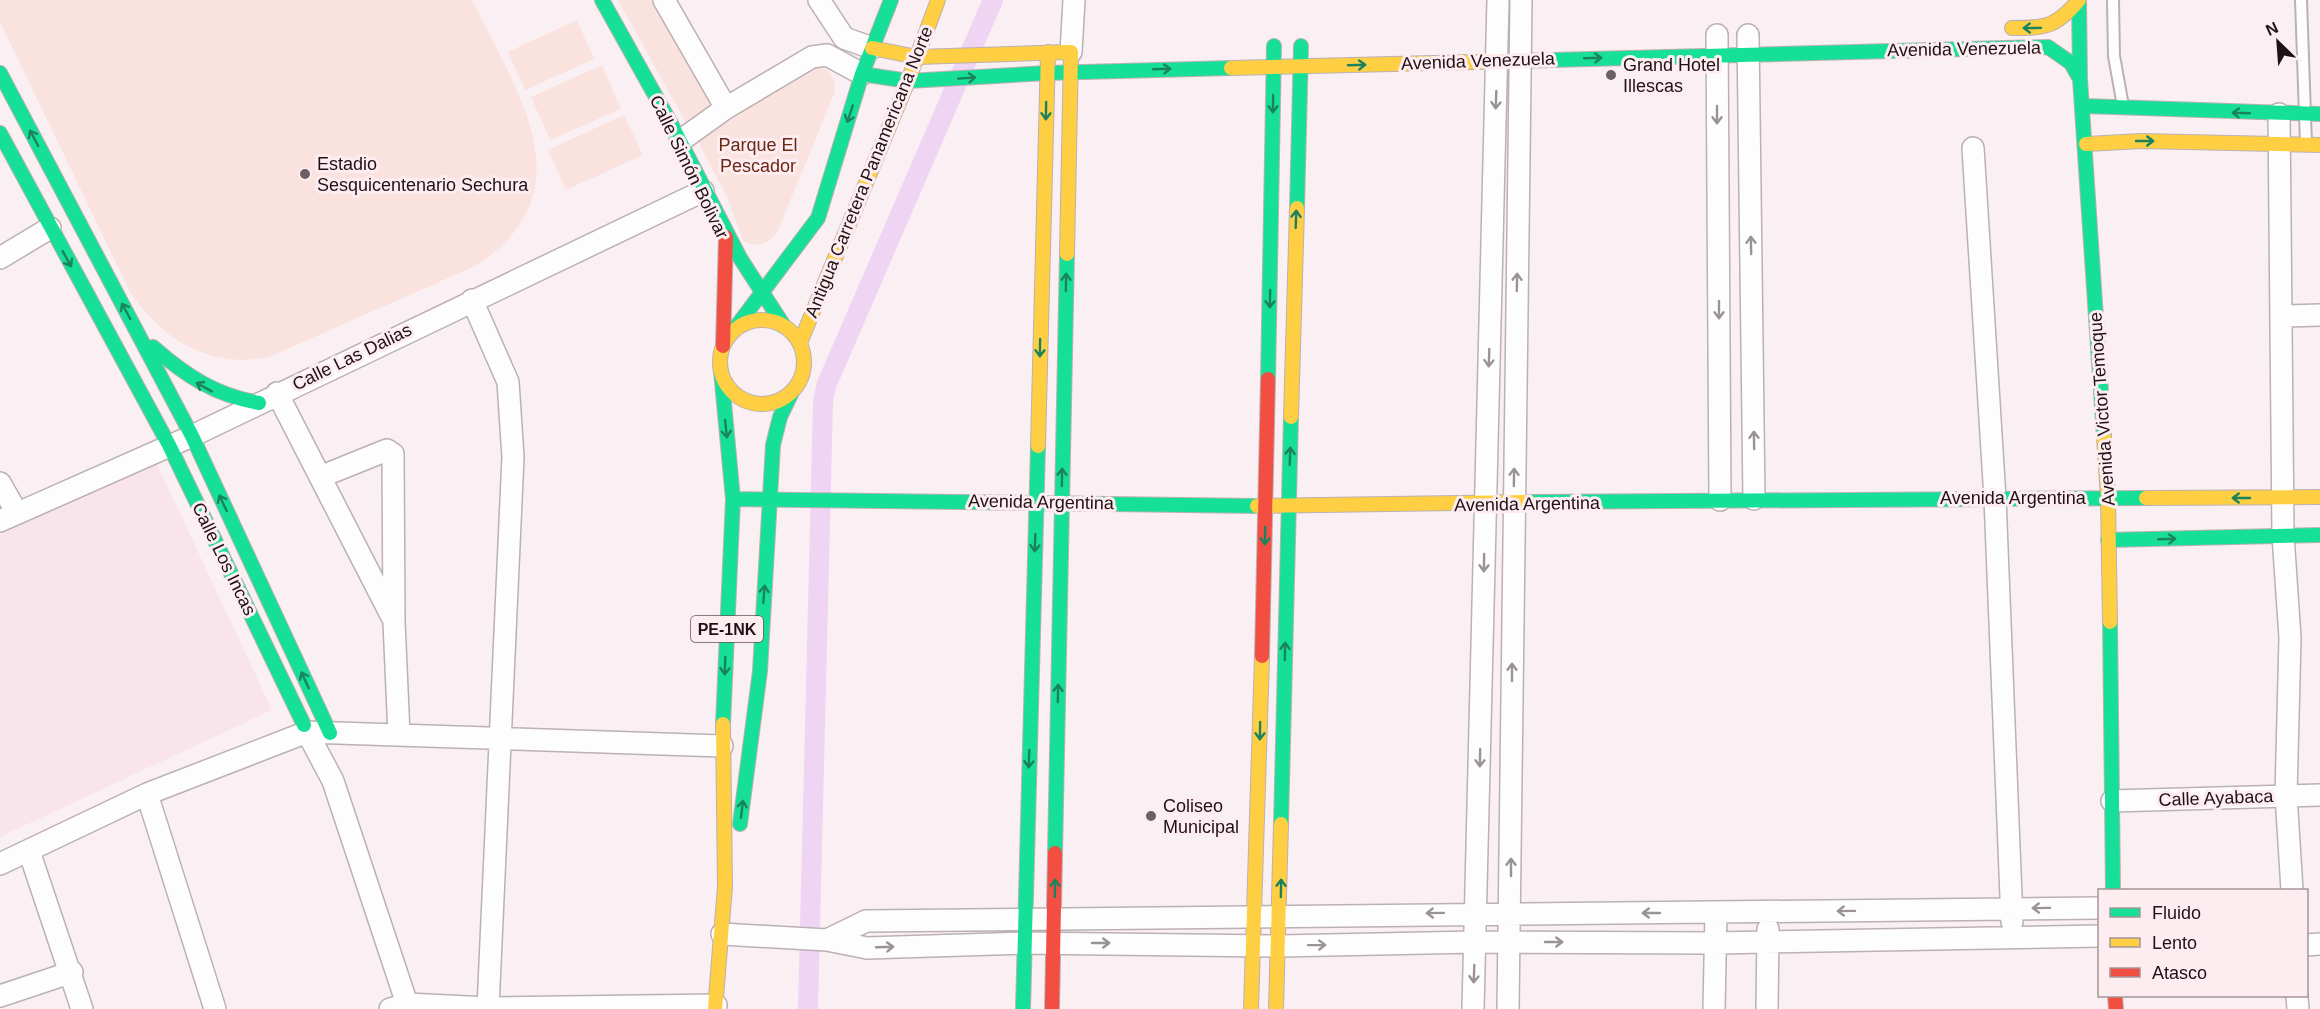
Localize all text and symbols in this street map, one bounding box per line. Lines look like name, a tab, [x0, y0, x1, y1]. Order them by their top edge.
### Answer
north arrow	[2248, 12, 2308, 72]
text: N	[2263, 19, 2281, 39]
one-way arrow	[2022, 22, 2042, 33]
street label: Antigua Carretera Panamericana Norte	[801, 24, 937, 320]
street label: Avenida Venezuela	[1887, 38, 2042, 60]
street label: Avenida Venezuela	[1401, 48, 1556, 74]
one-way arrow	[1583, 53, 1603, 64]
place label: Grand Hotel Illescas	[1623, 55, 1720, 96]
one-way arrow	[1346, 59, 1366, 70]
one-way arrow	[1151, 64, 1171, 75]
marker: Grand Hotel Illescas	[1604, 68, 1618, 82]
one-way arrow	[956, 72, 976, 83]
one-way arrow	[1491, 90, 1502, 110]
street label: Calle Simón Bolivar	[646, 92, 732, 242]
one-way arrow	[1267, 94, 1279, 114]
one-way arrow	[1040, 100, 1052, 120]
one-way arrow	[844, 104, 855, 123]
one-way arrow	[1711, 104, 1723, 124]
one-way arrow	[2231, 107, 2251, 118]
one-way arrow	[28, 130, 39, 148]
park label: Parque El Pescador	[718, 135, 798, 176]
one-way arrow	[2134, 135, 2154, 147]
place label: Estadio Sesquicentenario Sechura	[317, 154, 529, 195]
marker: Estadio Sesquicentenario Sechura	[298, 167, 312, 181]
one-way arrow	[1291, 209, 1302, 229]
one-way arrow	[1745, 236, 1757, 256]
one-way arrow	[62, 249, 73, 267]
one-way arrow	[1060, 272, 1072, 292]
one-way arrow	[1511, 272, 1523, 292]
one-way arrow	[1264, 289, 1275, 309]
one-way arrow	[1713, 299, 1725, 319]
one-way arrow	[120, 302, 131, 320]
street label: Avenida Victor Temoque	[2085, 311, 2119, 507]
street label: Calle Las Dalias	[289, 320, 415, 394]
one-way arrow	[1034, 337, 1046, 357]
one-way arrow	[1484, 348, 1495, 368]
one-way arrow	[196, 380, 213, 392]
one-way arrow	[721, 419, 732, 439]
one-way arrow	[1748, 431, 1760, 451]
one-way arrow	[1284, 446, 1296, 466]
one-way arrow	[1056, 467, 1068, 487]
one-way arrow	[1508, 467, 1520, 487]
street label: Avenida Argentina	[1940, 488, 2087, 508]
street label: Avenida Argentina	[968, 491, 1115, 513]
one-way arrow	[2231, 492, 2251, 504]
street label: Avenida Argentina	[1454, 493, 1601, 515]
one-way arrow	[217, 495, 229, 513]
street label: Calle Los Incas	[188, 499, 260, 619]
one-way arrow	[1259, 525, 1271, 545]
one-way arrow	[1029, 532, 1041, 552]
one-way arrow	[2156, 533, 2176, 544]
one-way arrow	[1478, 553, 1490, 573]
one-way arrow	[759, 585, 770, 605]
road number: PE-1NK	[691, 616, 763, 642]
one-way arrow	[1280, 641, 1291, 661]
one-way arrow	[720, 655, 731, 675]
one-way arrow	[1506, 662, 1518, 682]
one-way arrow	[299, 672, 311, 690]
one-way arrow	[1052, 683, 1064, 703]
one-way arrow	[1255, 720, 1266, 740]
one-way arrow	[1474, 747, 1485, 767]
one-way arrow	[1023, 748, 1034, 768]
street label: Calle Ayabaca	[2158, 786, 2275, 810]
place label: Coliseo Municipal	[1163, 796, 1239, 837]
one-way arrow	[737, 800, 748, 820]
marker: Coliseo Municipal	[1144, 809, 1158, 823]
one-way arrow	[1505, 857, 1517, 877]
one-way arrow	[1049, 878, 1060, 898]
one-way arrow	[1275, 878, 1286, 898]
legend	[2098, 889, 2308, 997]
one-way arrow	[2032, 902, 2052, 914]
text: Fluido	[2152, 903, 2201, 923]
one-way arrow	[1837, 905, 1857, 917]
one-way arrow	[1426, 907, 1446, 919]
one-way arrow	[1642, 907, 1662, 919]
text: Lento	[2152, 933, 2197, 953]
one-way arrow	[1543, 936, 1563, 948]
one-way arrow	[1090, 937, 1110, 949]
one-way arrow	[1306, 939, 1326, 951]
one-way arrow	[875, 941, 895, 953]
one-way arrow	[1469, 963, 1480, 983]
text: Atasco	[2152, 963, 2207, 983]

